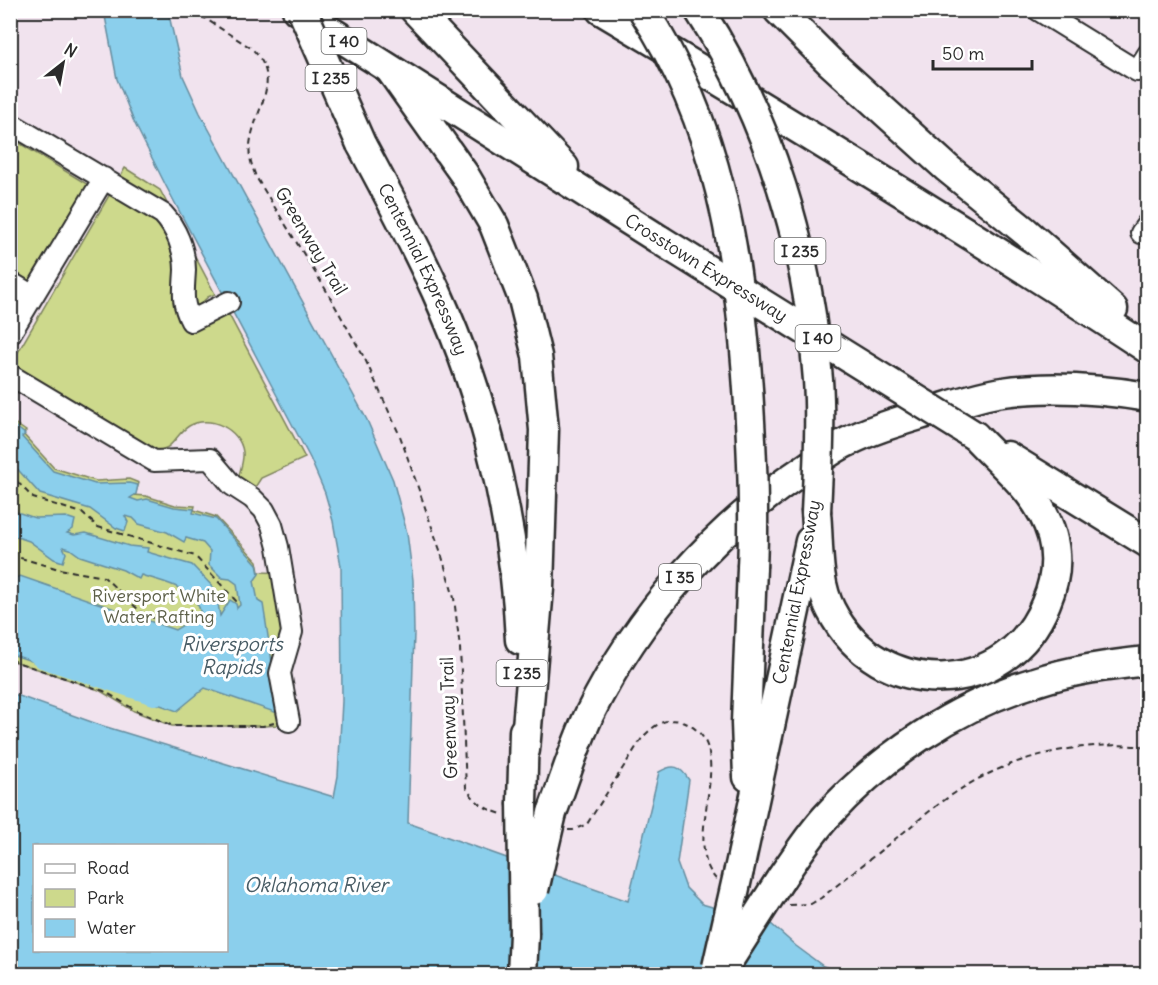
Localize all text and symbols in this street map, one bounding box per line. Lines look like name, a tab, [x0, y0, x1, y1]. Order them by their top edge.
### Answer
road number: I 40	[322, 28, 366, 54]
north arrow	[33, 33, 93, 93]
scale bar	[933, 33, 1032, 71]
text: N	[61, 39, 81, 62]
text: 50 m	[942, 42, 984, 65]
road number: I 235	[306, 65, 356, 91]
street label: Centennial Expressway	[373, 179, 473, 358]
street label: Greenway Trail	[270, 183, 353, 299]
street label: Crosstown Expressway	[621, 208, 792, 327]
road number: I 235	[774, 238, 826, 264]
road number: I 40	[796, 325, 840, 351]
street label: Centennial Expressway	[767, 498, 826, 686]
road number: I 35	[659, 564, 701, 590]
park label: Riversport White Water Rafting	[92, 584, 226, 628]
water label: Riversports Rapids	[181, 631, 285, 679]
street label: Greenway Trail	[435, 657, 462, 779]
road number: I 235	[496, 660, 548, 686]
legend	[33, 844, 228, 952]
text: Road	[87, 856, 130, 879]
water label: Oklahoma River	[244, 872, 391, 897]
text: Park	[87, 886, 124, 909]
text: Water	[87, 916, 137, 939]

